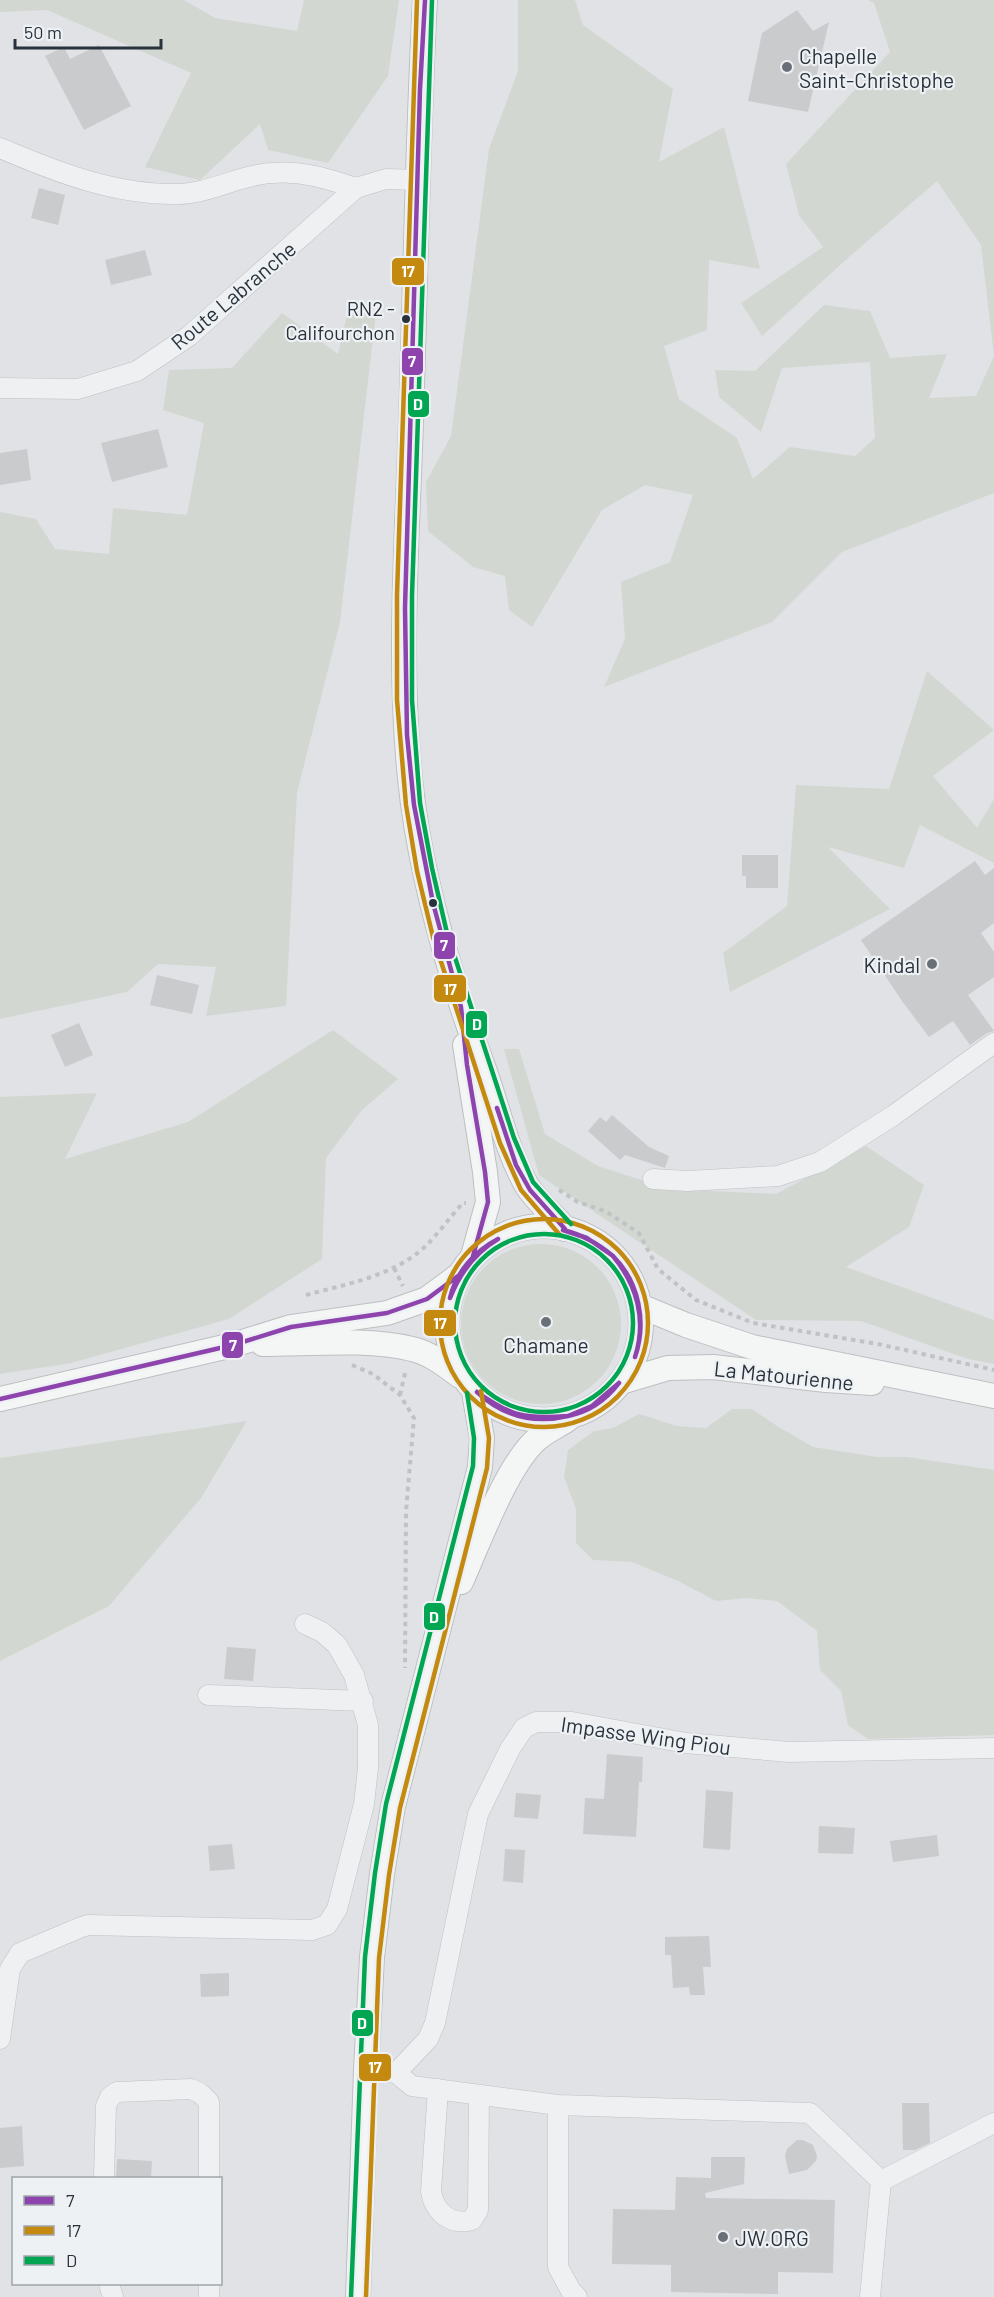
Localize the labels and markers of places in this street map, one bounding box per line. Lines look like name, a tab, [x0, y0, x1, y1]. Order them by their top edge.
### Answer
place label: Chapelle Saint-Christophe	[799, 43, 954, 92]
marker: Chapelle Saint-Christophe	[780, 60, 794, 74]
place label: RN2 - Califourchon	[285, 296, 395, 344]
marker: RN2 - Califourchon	[400, 313, 412, 325]
unlabelled marker	[427, 897, 439, 909]
place label: Kindal	[864, 952, 920, 977]
marker: Kindal	[925, 957, 939, 971]
marker: Chamane	[539, 1315, 553, 1329]
place label: Chamane	[503, 1332, 589, 1357]
place label: JW.ORG	[735, 2225, 809, 2250]
marker: JW.ORG	[716, 2230, 730, 2244]

